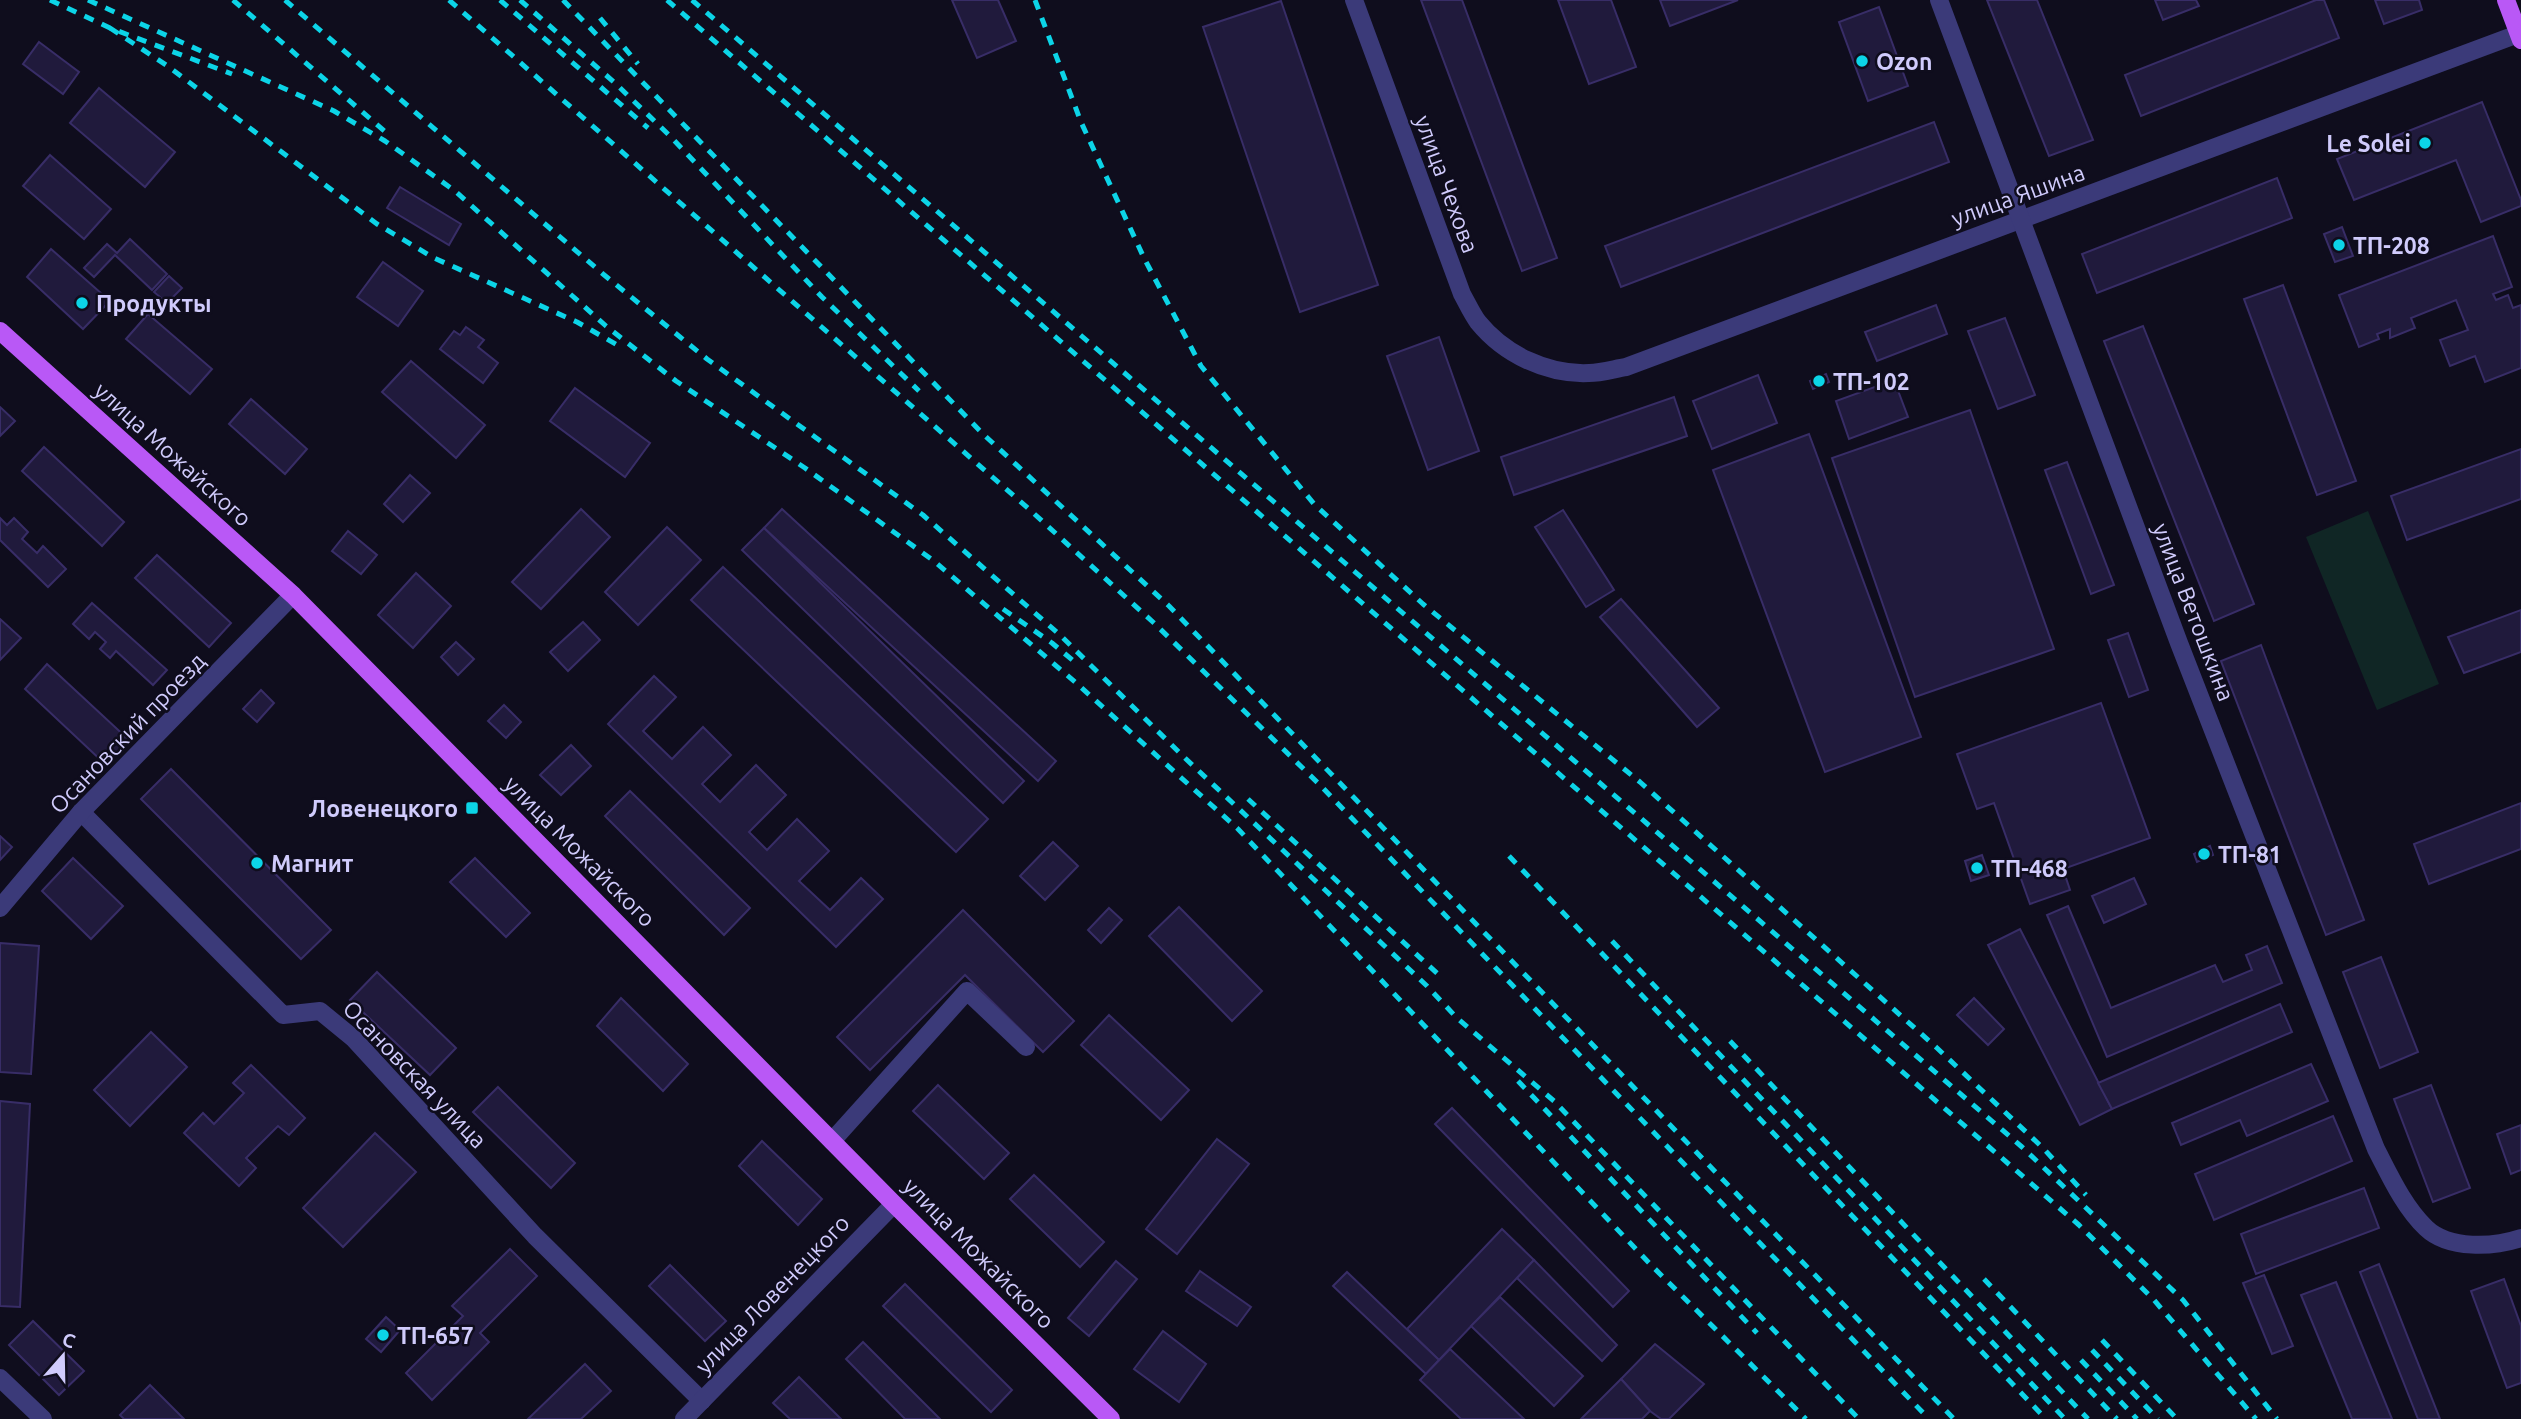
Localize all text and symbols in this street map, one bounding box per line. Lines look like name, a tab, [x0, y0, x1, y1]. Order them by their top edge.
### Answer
place label: Ozon	[1876, 49, 1932, 74]
marker: Ozon	[1854, 53, 1870, 69]
street label: улица Чехова	[1411, 112, 1483, 256]
place label: Le Solei	[2326, 131, 2411, 156]
marker: Le Solei	[2417, 135, 2433, 151]
street label: улица Яшина	[1948, 159, 2088, 231]
place label: ТП-208	[2353, 233, 2430, 258]
marker: ТП-208	[2331, 237, 2347, 253]
place label: Продукты	[96, 291, 212, 316]
marker: Продукты	[74, 295, 90, 311]
place label: ТП-102	[1833, 369, 1910, 394]
marker: ТП-102	[1811, 373, 1827, 389]
street label: улица Можайского	[90, 377, 256, 531]
street label: улица Ветошкина	[2149, 520, 2239, 704]
street label: Осановский проезд	[44, 648, 210, 818]
street label: улица Можайского	[500, 771, 660, 931]
place label: Ловенецкого	[309, 796, 458, 821]
marker: Ловенецкого	[464, 800, 480, 816]
place label: ТП-81	[2218, 842, 2282, 867]
marker: ТП-81	[2196, 846, 2212, 862]
place label: Магнит	[271, 851, 354, 876]
marker: Магнит	[249, 855, 265, 871]
place label: ТП-468	[1991, 856, 2068, 881]
marker: ТП-468	[1969, 860, 1985, 876]
street label: Осановская улица	[338, 995, 492, 1153]
street label: улица Можайского	[899, 1173, 1059, 1333]
street label: улица Ловенецкого	[690, 1210, 854, 1378]
north arrow	[28, 1321, 98, 1391]
place label: ТП-657	[397, 1323, 474, 1348]
marker: ТП-657	[375, 1327, 391, 1343]
text: С	[59, 1328, 78, 1352]

